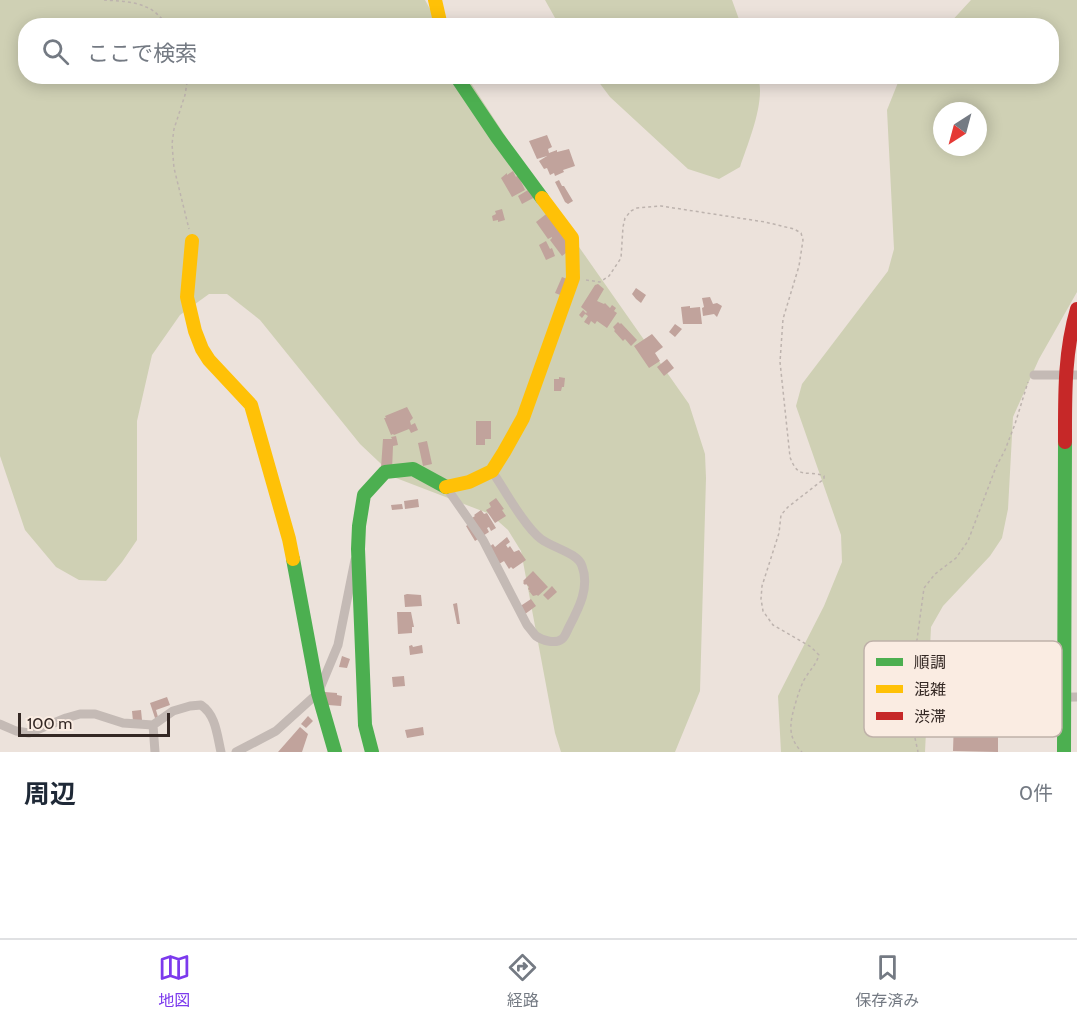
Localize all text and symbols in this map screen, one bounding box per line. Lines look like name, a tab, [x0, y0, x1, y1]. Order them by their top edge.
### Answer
search box	[18, 18, 1059, 84]
icon: search	[39, 35, 72, 68]
text: ここで検索	[87, 40, 197, 67]
north arrow	[933, 102, 987, 156]
legend	[864, 641, 1062, 737]
text: 順調	[914, 653, 946, 672]
text: 混雑	[914, 680, 946, 699]
text: 渋滞	[914, 707, 946, 726]
scale bar	[18, 710, 170, 738]
text: 100 m	[27, 714, 72, 733]
text: 周辺	[24, 778, 76, 810]
text: 0件	[1019, 781, 1053, 805]
tab: 地図	[158, 951, 191, 1011]
tab: 経路	[506, 951, 539, 1011]
tab: 保存済み	[855, 951, 919, 1011]

